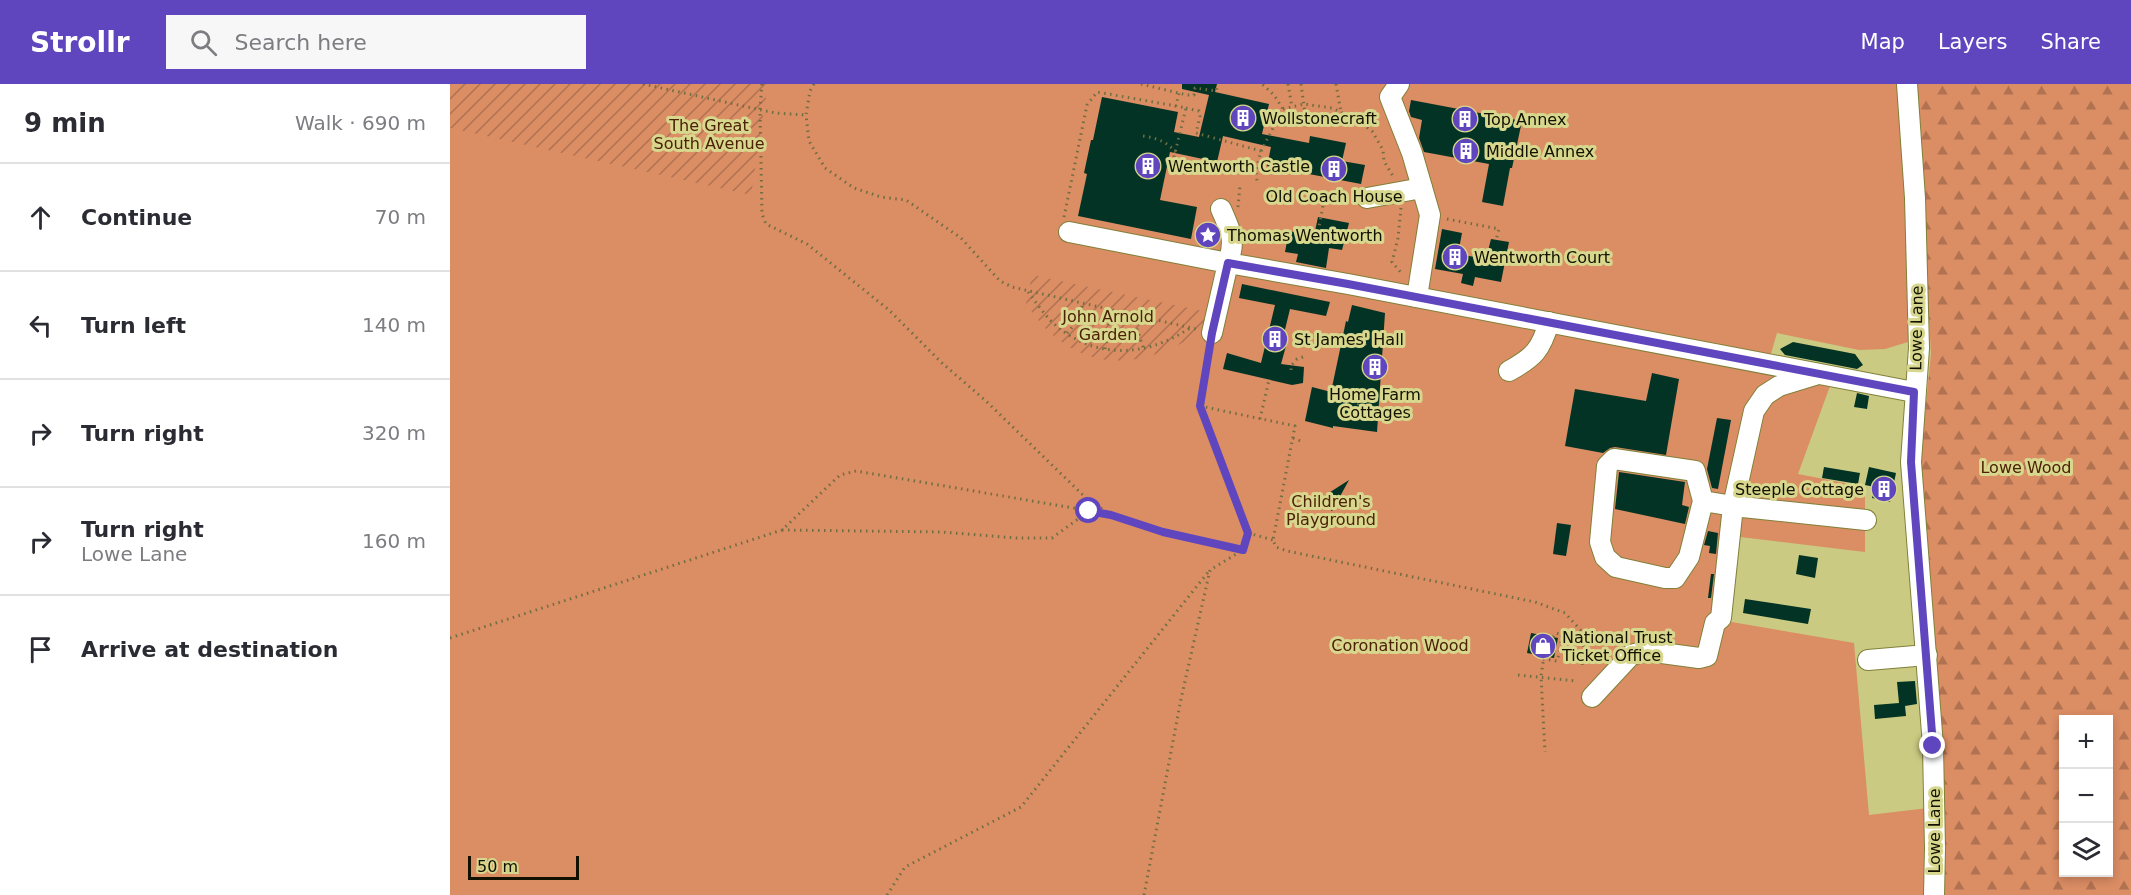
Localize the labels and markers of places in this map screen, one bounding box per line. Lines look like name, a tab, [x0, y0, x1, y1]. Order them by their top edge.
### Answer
building icon: Wollstonecraft	[1228, 103, 1258, 133]
building icon: Top Annex	[1450, 104, 1480, 134]
place label: Wollstonecraft	[1262, 109, 1377, 128]
place label: Top Annex	[1483, 110, 1566, 129]
building icon: Middle Annex	[1451, 136, 1481, 166]
place label: Middle Annex	[1486, 142, 1594, 161]
building icon: Wentworth Castle	[1133, 151, 1163, 181]
building icon: Old Coach House	[1319, 154, 1349, 184]
place label: Wentworth Castle	[1168, 157, 1310, 176]
place label: Old Coach House	[1265, 187, 1403, 206]
place icon: Thomas Wentworth	[1193, 220, 1223, 250]
place label: Thomas Wentworth	[1226, 226, 1383, 245]
building icon: Wentworth Court	[1440, 242, 1470, 272]
place label: Wentworth Court	[1474, 248, 1610, 267]
building icon: St James' Hall	[1260, 324, 1290, 354]
place label: St James' Hall	[1294, 330, 1404, 349]
building icon: Home Farm Cottages	[1360, 352, 1390, 382]
place label: Home Farm Cottages	[1329, 385, 1421, 422]
building icon: Steeple Cottage	[1869, 474, 1899, 504]
place label: Steeple Cottage	[1735, 480, 1864, 499]
place label: National Trust Ticket Office	[1561, 628, 1673, 665]
shop icon: National Trust Ticket Office	[1528, 631, 1558, 661]

